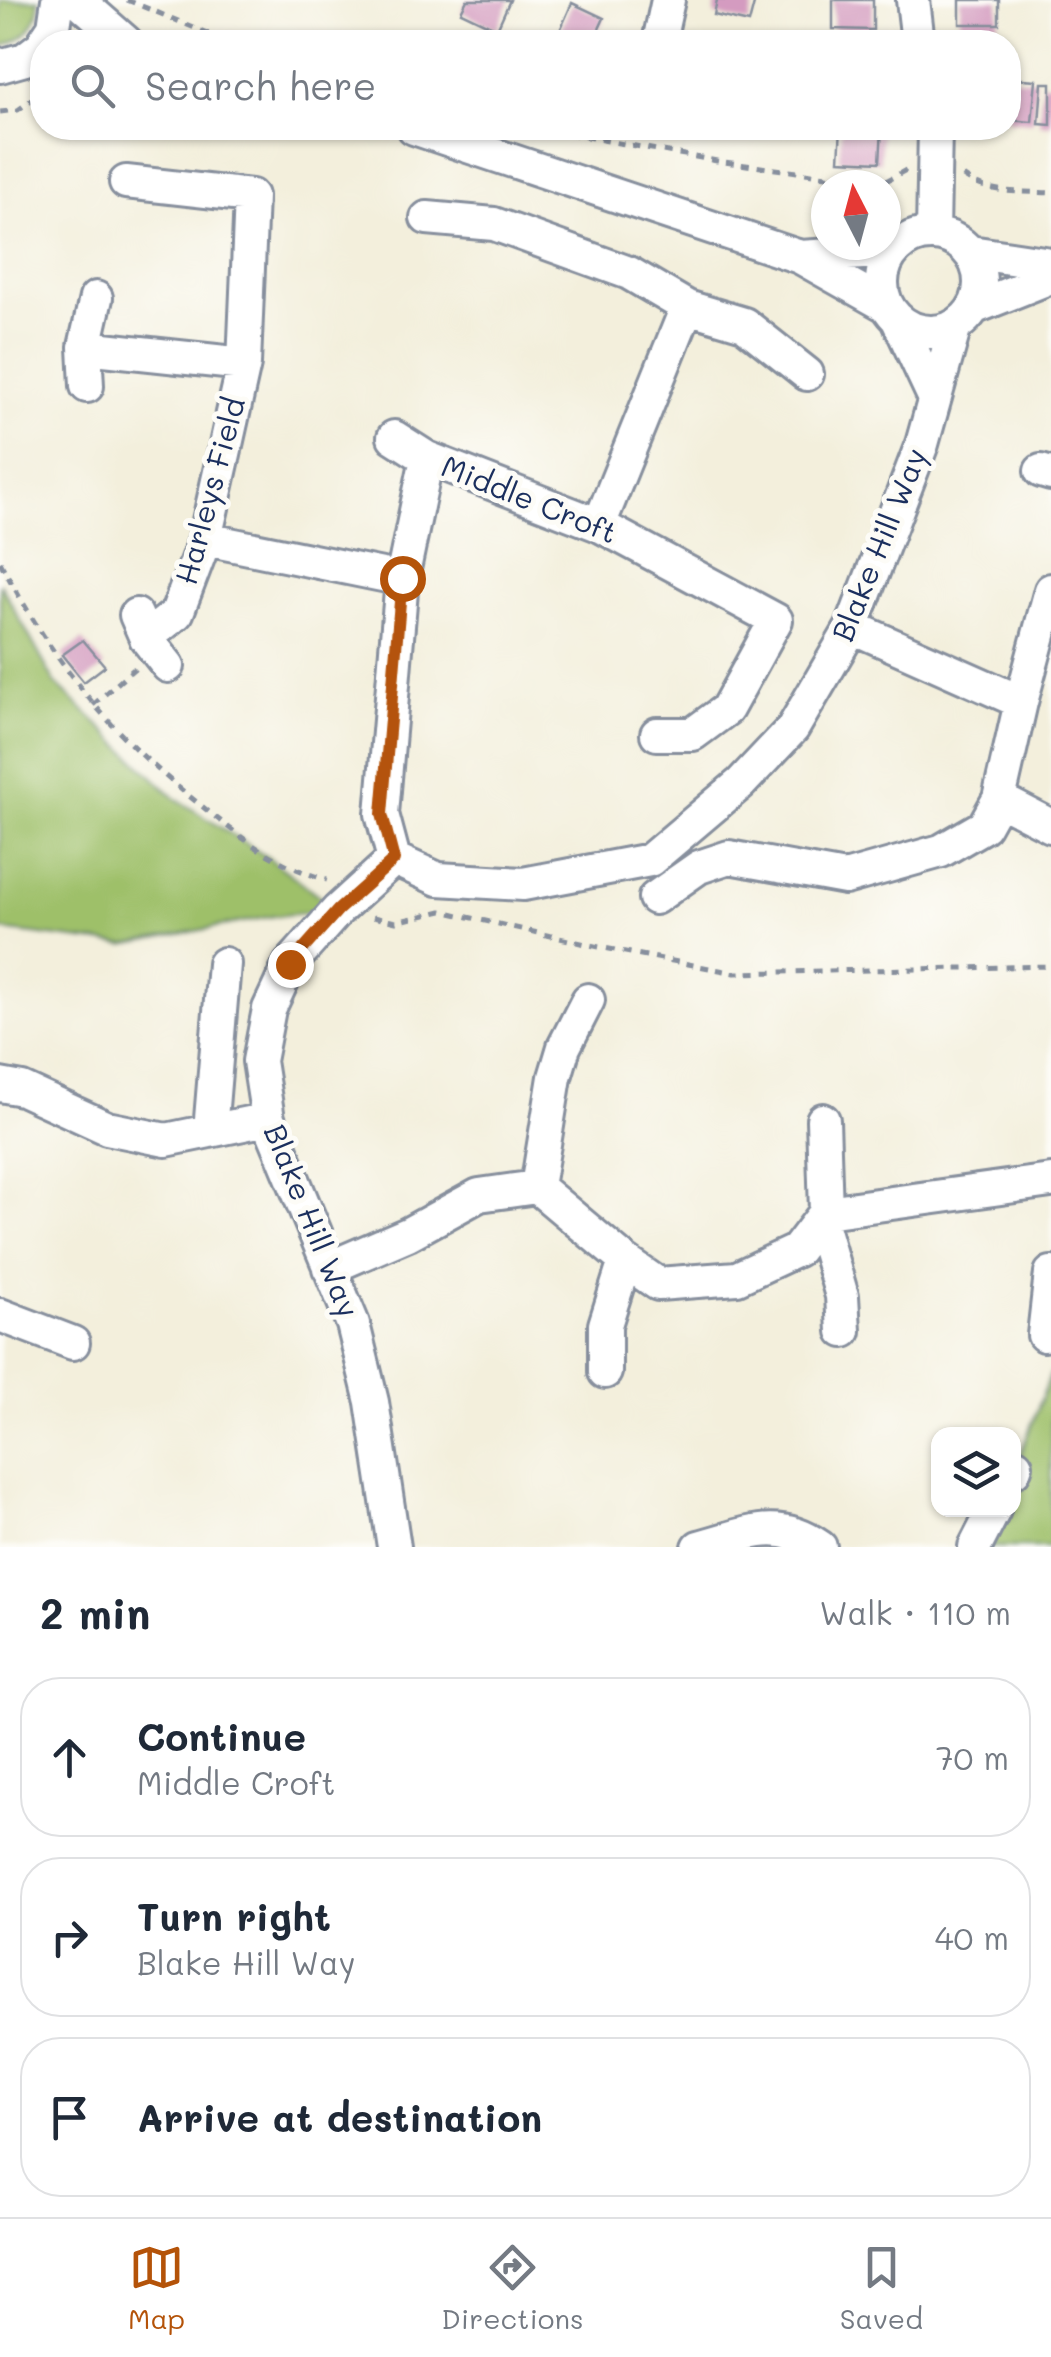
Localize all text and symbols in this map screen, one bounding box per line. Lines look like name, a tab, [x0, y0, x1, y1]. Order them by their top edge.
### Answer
search box	[30, 30, 1021, 140]
icon: search	[65, 58, 120, 113]
text: Search here	[145, 60, 376, 110]
north arrow	[811, 170, 901, 260]
street label: Harleys Field	[165, 393, 253, 588]
street label: Blake Hill Way	[821, 442, 935, 647]
street label: Middle Croft	[436, 445, 623, 552]
route start	[380, 556, 426, 602]
route end	[268, 942, 314, 988]
street label: Blake Hill Way	[256, 1118, 370, 1323]
map controls	[931, 1427, 1021, 1517]
button: layers	[931, 1427, 1021, 1517]
text: 2 min	[40, 1585, 150, 1640]
text: Walk · 110 m	[819, 1591, 1011, 1633]
text: Continue	[137, 1711, 306, 1761]
icon: ahead	[42, 1730, 97, 1785]
text: 70 m	[936, 1736, 1009, 1778]
text: Middle Croft	[137, 1761, 335, 1803]
text: Turn right	[137, 1891, 331, 1941]
icon: right	[42, 1910, 97, 1965]
text: 40 m	[935, 1916, 1009, 1958]
text: Blake Hill Way	[137, 1941, 356, 1983]
icon: arrive	[42, 2090, 97, 2145]
text: Arrive at destination	[137, 2092, 542, 2142]
tab: Map	[128, 2240, 185, 2336]
tab: Directions	[441, 2240, 584, 2336]
tab: Saved	[840, 2240, 923, 2336]

